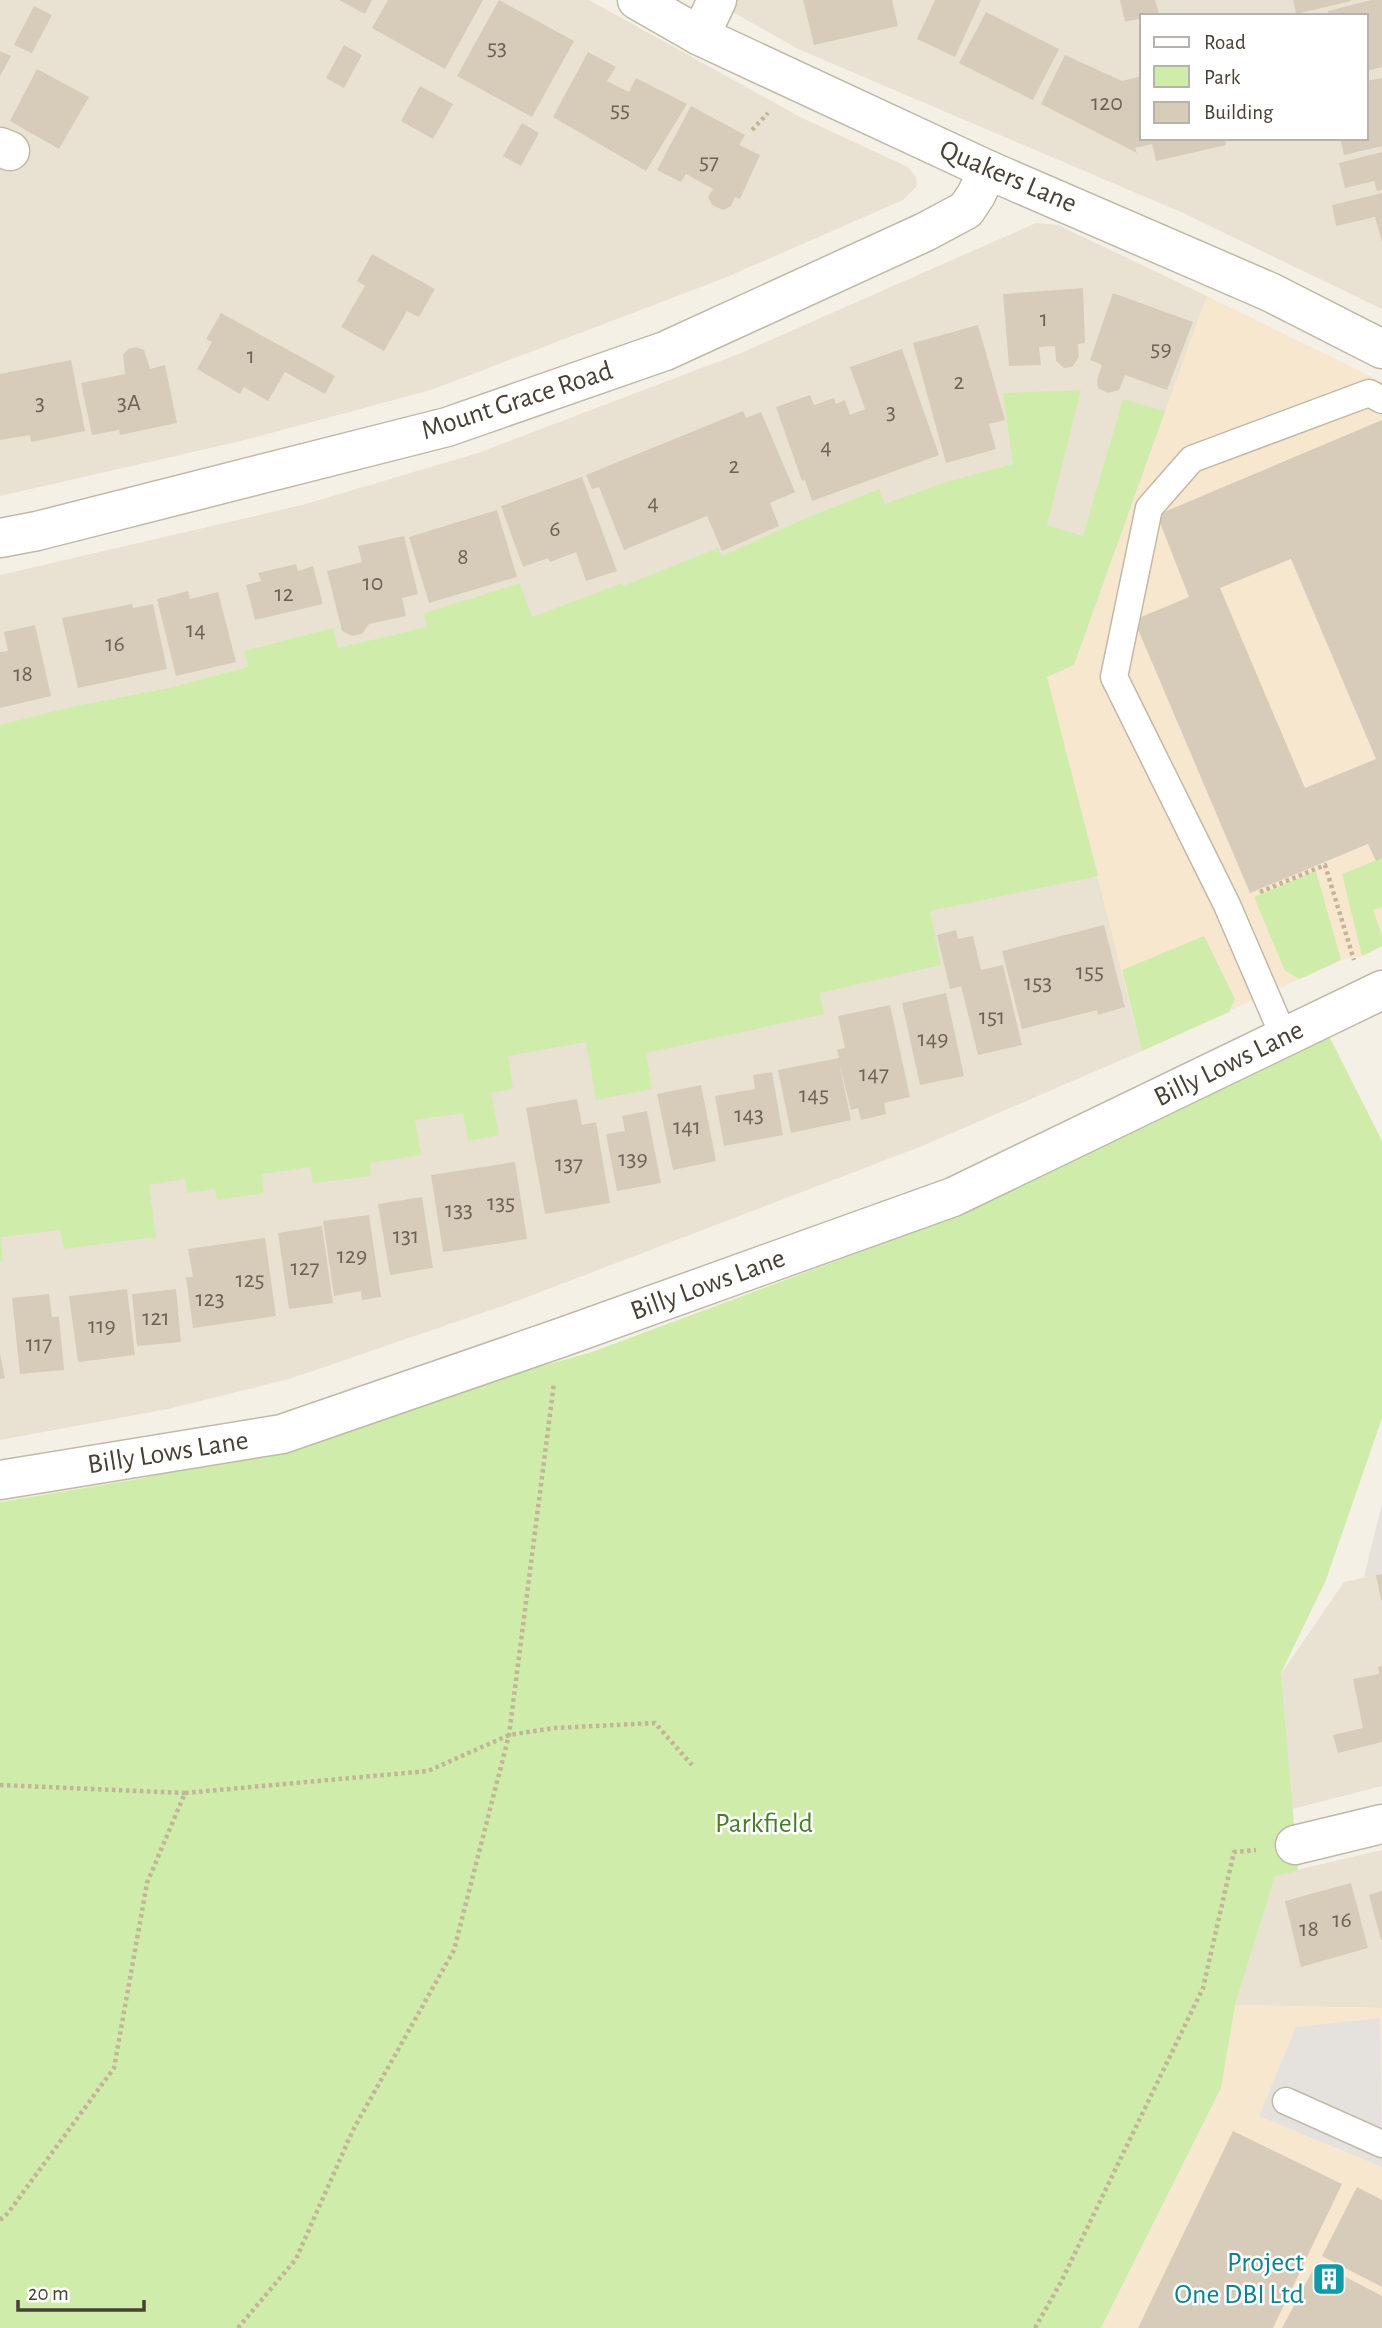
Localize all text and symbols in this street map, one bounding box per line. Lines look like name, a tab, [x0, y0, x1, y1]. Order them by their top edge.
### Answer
legend	[1140, 14, 1368, 140]
text: Road	[1204, 32, 1246, 53]
house number: 53	[487, 36, 507, 60]
text: Park	[1204, 67, 1241, 88]
house number: 120	[1091, 91, 1123, 115]
house number: 55	[610, 98, 630, 122]
text: Building	[1204, 102, 1274, 123]
street label: Quakers Lane	[935, 136, 1081, 218]
house number: 57	[699, 150, 719, 174]
house number: 1	[1040, 307, 1048, 331]
house number: 59	[1150, 337, 1172, 361]
house number: 1	[247, 344, 255, 368]
street label: Mount Grace Road	[418, 357, 616, 445]
house number: 2	[954, 370, 965, 394]
house number: 3	[35, 391, 45, 415]
house number: 3A	[117, 391, 141, 415]
house number: 3	[886, 400, 896, 424]
house number: 4	[820, 435, 832, 459]
house number: 2	[729, 454, 740, 478]
house number: 4	[647, 491, 659, 515]
house number: 6	[549, 517, 561, 541]
house number: 8	[457, 545, 469, 569]
house number: 10	[363, 571, 383, 595]
house number: 12	[274, 582, 294, 606]
house number: 14	[186, 618, 206, 642]
house number: 16	[105, 632, 125, 656]
house number: 18	[13, 662, 33, 686]
house number: 155	[1076, 960, 1104, 984]
house number: 153	[1024, 971, 1052, 995]
house number: 151	[979, 1005, 1005, 1029]
street label: Billy Lows Lane	[1150, 1016, 1308, 1112]
house number: 149	[917, 1027, 949, 1051]
house number: 147	[859, 1062, 889, 1086]
house number: 145	[799, 1083, 829, 1107]
house number: 143	[734, 1103, 764, 1127]
house number: 141	[673, 1115, 701, 1139]
house number: 139	[618, 1147, 648, 1171]
house number: 137	[555, 1152, 583, 1176]
house number: 135	[487, 1191, 515, 1215]
house number: 133	[445, 1198, 473, 1222]
house number: 131	[393, 1224, 419, 1248]
house number: 129	[337, 1244, 367, 1268]
street label: Billy Lows Lane	[627, 1244, 789, 1326]
house number: 127	[290, 1256, 320, 1280]
house number: 125	[235, 1268, 265, 1292]
house number: 123	[195, 1287, 225, 1311]
house number: 121	[142, 1306, 170, 1330]
house number: 119	[88, 1314, 116, 1338]
house number: 117	[26, 1332, 52, 1356]
street label: Billy Lows Lane	[86, 1426, 250, 1480]
park label: Parkfield	[715, 1810, 813, 1838]
house number: 16	[1332, 1908, 1352, 1932]
house number: 18	[1299, 1917, 1319, 1941]
place label: Project One DBI Ltd	[1174, 2249, 1304, 2309]
building icon: Project One DBI Ltd	[1310, 2260, 1348, 2298]
scale bar	[18, 2268, 144, 2312]
text: 20 m	[28, 2283, 69, 2304]

